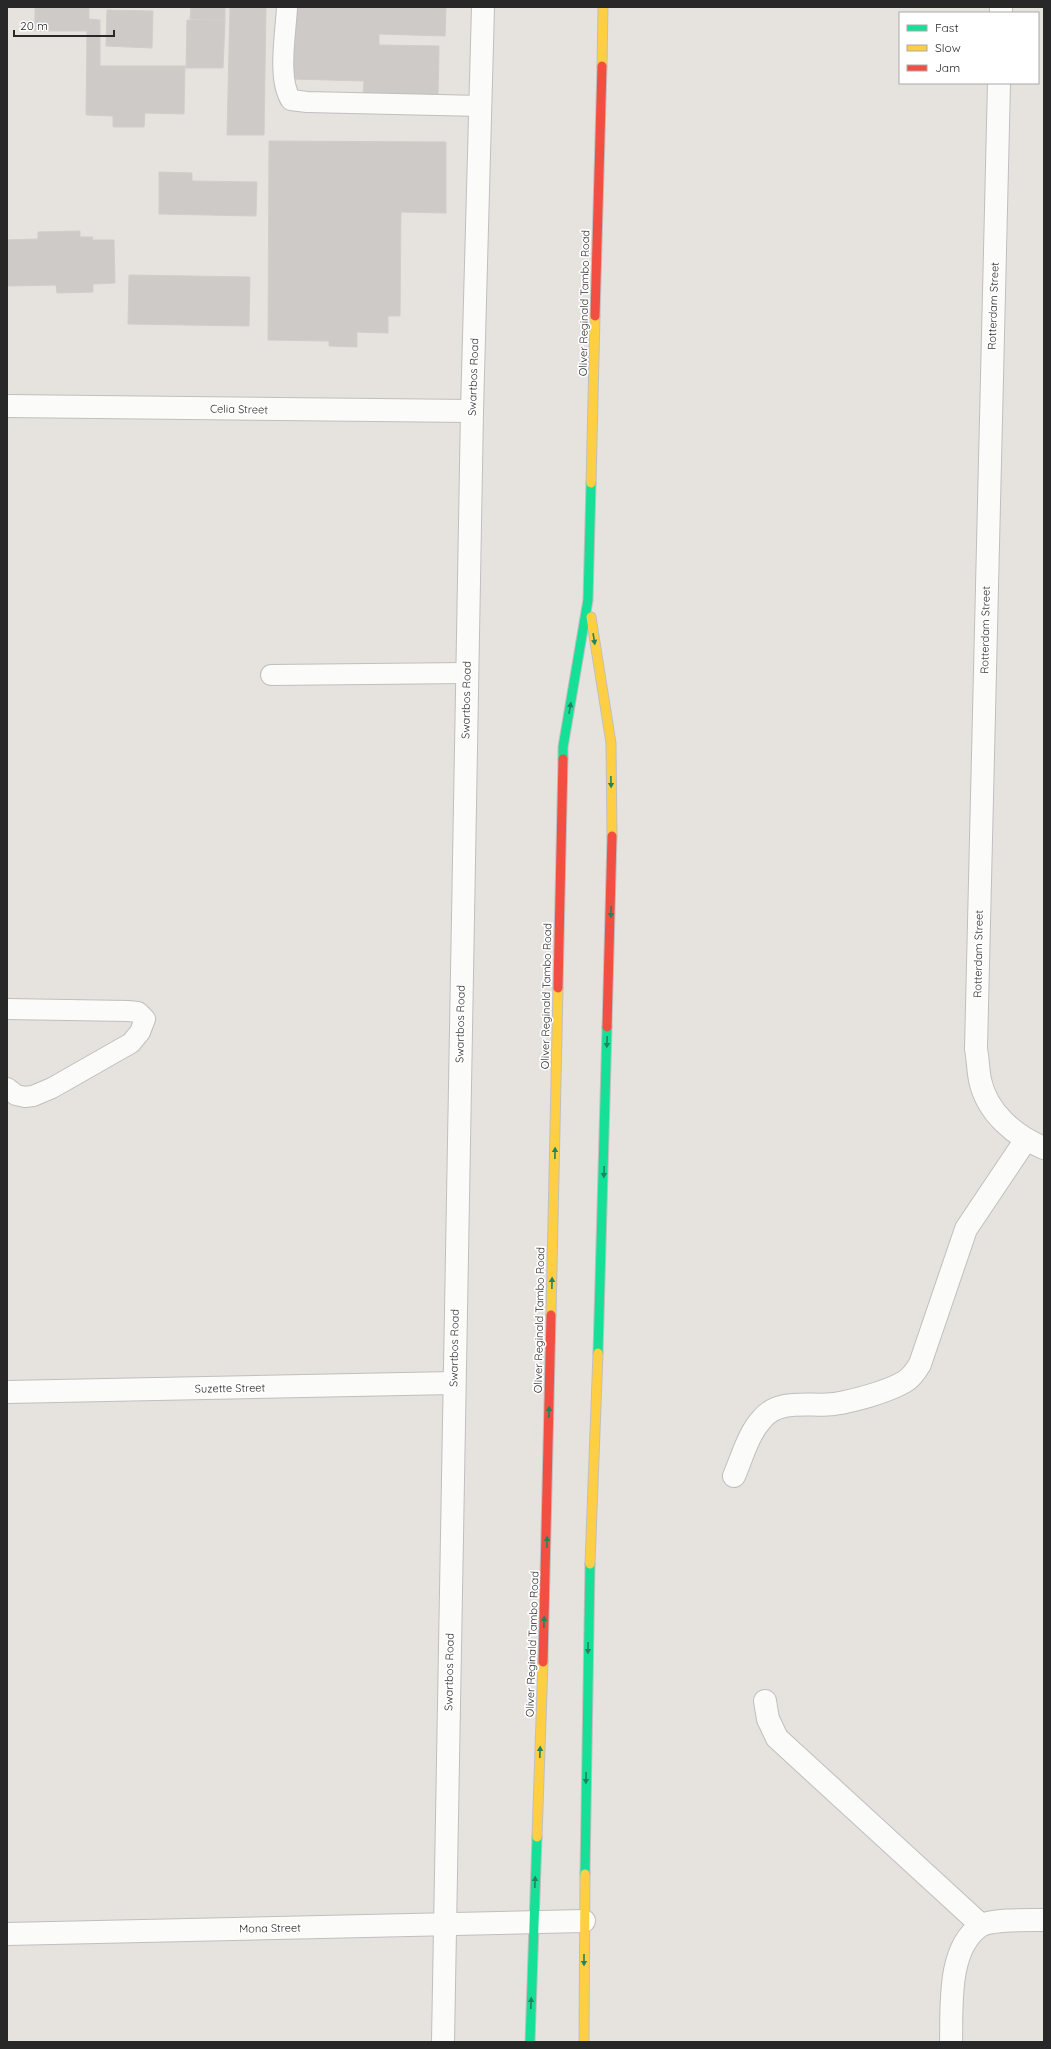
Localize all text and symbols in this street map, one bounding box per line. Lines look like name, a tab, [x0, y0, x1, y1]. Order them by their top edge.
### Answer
scale bar	[14, 12, 114, 38]
legend	[899, 12, 1039, 84]
text: 20 m	[20, 18, 48, 33]
text: Fast	[935, 20, 959, 35]
text: Slow	[935, 40, 961, 55]
text: Jam	[935, 60, 960, 75]
street label: Oliver Reginald Tambo Road	[576, 230, 592, 376]
street label: Rotterdam Street	[984, 262, 1002, 350]
street label: Swartbos Road	[465, 338, 481, 416]
street label: Celia Street	[210, 401, 268, 417]
street label: Rotterdam Street	[977, 586, 993, 674]
one-way arrow	[591, 633, 597, 645]
street label: Swartbos Road	[458, 661, 474, 739]
one-way arrow	[567, 702, 573, 715]
one-way arrow	[608, 776, 614, 789]
one-way arrow	[608, 906, 614, 919]
street label: Rotterdam Street	[970, 910, 986, 998]
street label: Oliver Reginald Tambo Road	[538, 923, 554, 1069]
street label: Swartbos Road	[452, 985, 468, 1063]
one-way arrow	[604, 1036, 610, 1049]
one-way arrow	[552, 1146, 558, 1159]
one-way arrow	[600, 1166, 607, 1178]
street label: Oliver Reginald Tambo Road	[531, 1247, 547, 1393]
one-way arrow	[549, 1276, 555, 1289]
street label: Swartbos Road	[446, 1309, 462, 1387]
street label: Suzette Street	[195, 1380, 266, 1396]
one-way arrow	[546, 1406, 553, 1418]
one-way arrow	[544, 1535, 550, 1548]
street label: Oliver Reginald Tambo Road	[522, 1571, 542, 1717]
one-way arrow	[541, 1616, 548, 1628]
street label: Swartbos Road	[441, 1633, 457, 1711]
one-way arrow	[585, 1642, 591, 1655]
one-way arrow	[537, 1745, 543, 1758]
one-way arrow	[583, 1772, 589, 1785]
one-way arrow	[532, 1875, 538, 1888]
street label: Mona Street	[239, 1920, 301, 1936]
one-way arrow	[581, 1954, 587, 1967]
one-way arrow	[528, 1997, 535, 2009]

